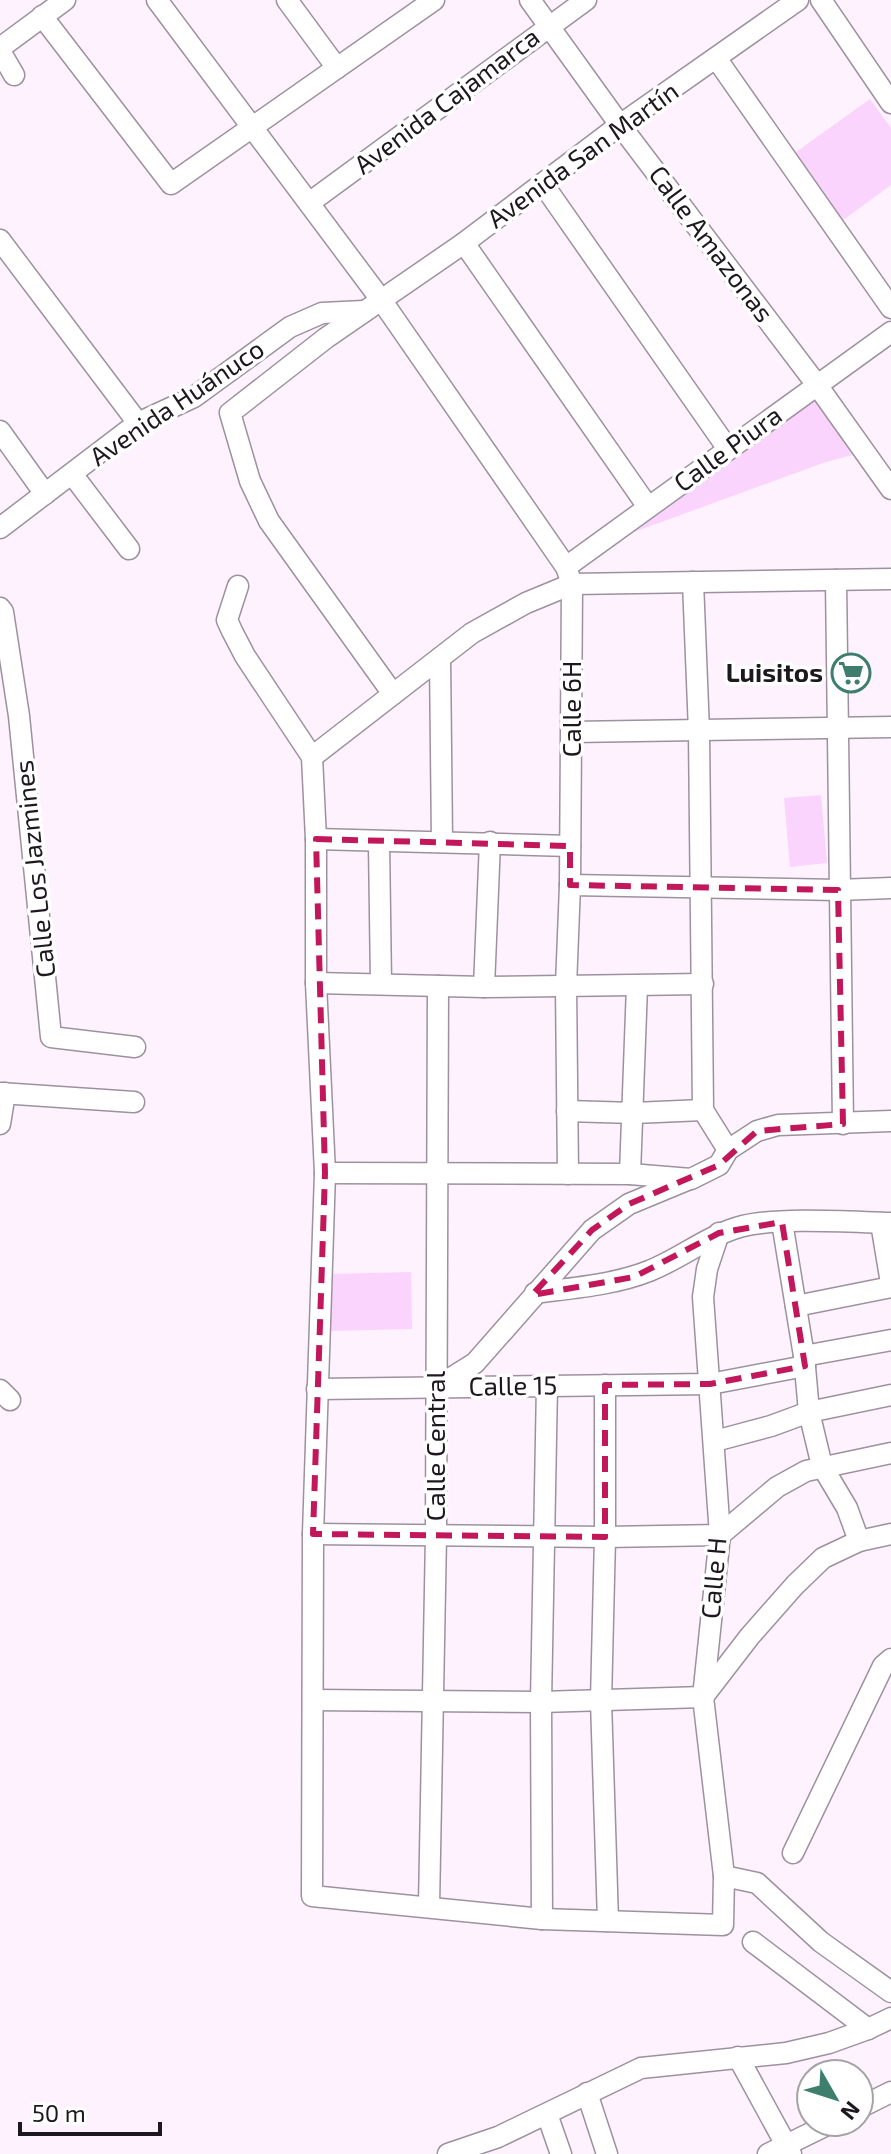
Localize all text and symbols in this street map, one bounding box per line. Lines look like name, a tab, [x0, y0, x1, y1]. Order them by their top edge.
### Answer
street label: Avenida Cajamarca	[347, 20, 545, 180]
street label: Avenida San Martín	[481, 74, 684, 233]
street label: Calle Amazonas	[643, 159, 781, 327]
street label: Avenida Huánuco	[83, 332, 269, 471]
street label: Calle Piura	[667, 398, 787, 497]
supermarket icon: Luisitos	[830, 652, 872, 694]
place label: Luisitos	[726, 656, 823, 687]
street label: Calle 6H	[555, 661, 586, 757]
street label: Calle Los Jazmines	[7, 759, 60, 980]
street label: Calle 15	[468, 1368, 558, 1401]
street label: Calle Central	[419, 1370, 450, 1521]
street label: Calle H	[694, 1536, 732, 1620]
north arrow	[795, 2058, 875, 2138]
scale bar	[20, 2086, 160, 2136]
text: N	[836, 2097, 866, 2126]
text: 50 m	[32, 2098, 86, 2127]

